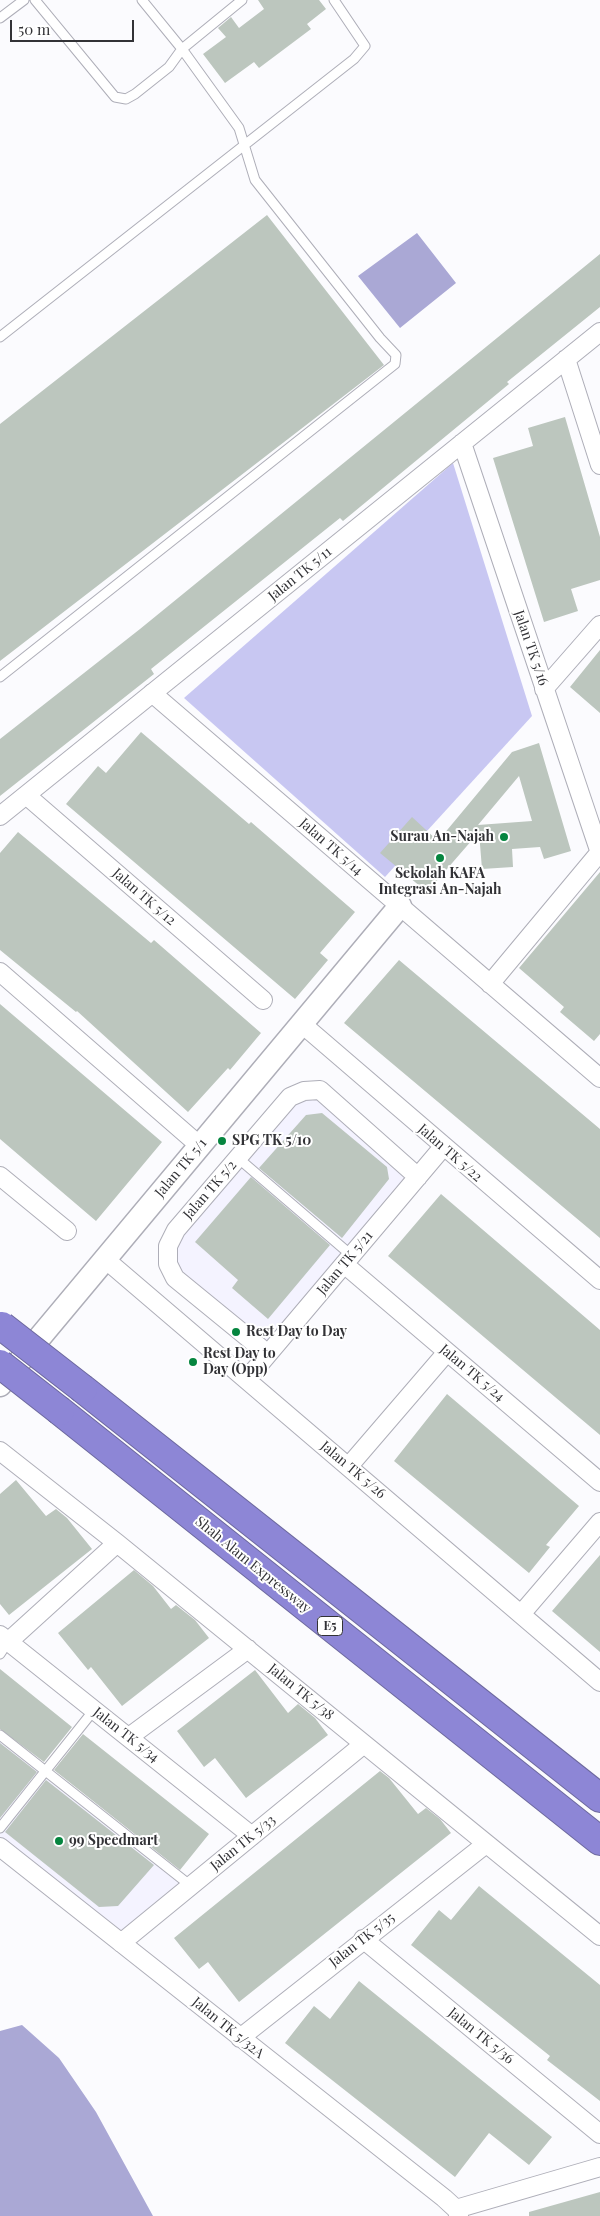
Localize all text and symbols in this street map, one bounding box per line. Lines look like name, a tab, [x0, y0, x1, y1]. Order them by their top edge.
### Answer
scale bar	[12, 10, 136, 42]
text: 50 m	[18, 19, 50, 39]
street label: Jalan TK 5/11	[265, 543, 335, 605]
street label: Jalan TK 5/16	[510, 608, 552, 688]
street label: Jalan TK 5/14	[296, 815, 366, 879]
place label: Surau An-Najah	[390, 829, 494, 845]
marker: Surau An-Najah	[498, 831, 510, 843]
marker: Sekolah KAFA Integrasi An-Najah	[434, 852, 446, 864]
street label: Jalan TK 5/12	[109, 865, 179, 929]
place label: Sekolah KAFA Integrasi An-Najah	[379, 866, 501, 899]
street label: Jalan TK 5/22	[414, 1121, 486, 1185]
place label: SPG TK 5/10	[232, 1133, 311, 1149]
street label: Jalan TK 5/1	[152, 1135, 210, 1201]
marker: SPG TK 5/10	[216, 1135, 228, 1147]
street label: Jalan TK 5/2	[180, 1157, 240, 1223]
street label: Jalan TK 5/21	[313, 1228, 377, 1298]
place label: Rest Day to Day	[246, 1324, 347, 1340]
marker: Rest Day to Day	[230, 1326, 242, 1338]
street label: Jalan TK 5/24	[436, 1341, 508, 1405]
place label: Rest Day to Day (Opp)	[203, 1346, 276, 1378]
marker: Rest Day to Day (Opp)	[187, 1356, 199, 1368]
street label: Jalan TK 5/26	[317, 1438, 389, 1502]
street label: Shah Alam Expressway	[192, 1513, 314, 1617]
road number: E5	[318, 1616, 342, 1635]
street label: Jalan TK 5/38	[265, 1660, 337, 1724]
street label: Jalan TK 5/34	[90, 1704, 162, 1766]
street label: Jalan TK 5/33	[207, 1812, 279, 1874]
place label: 99 Speedmart	[69, 1833, 158, 1849]
marker: 99 Speedmart	[53, 1835, 65, 1847]
street label: Jalan TK 5/35	[326, 1909, 398, 1971]
street label: Jalan TK 5/32A	[189, 1994, 267, 2062]
street label: Jalan TK 5/36	[445, 2004, 517, 2068]

